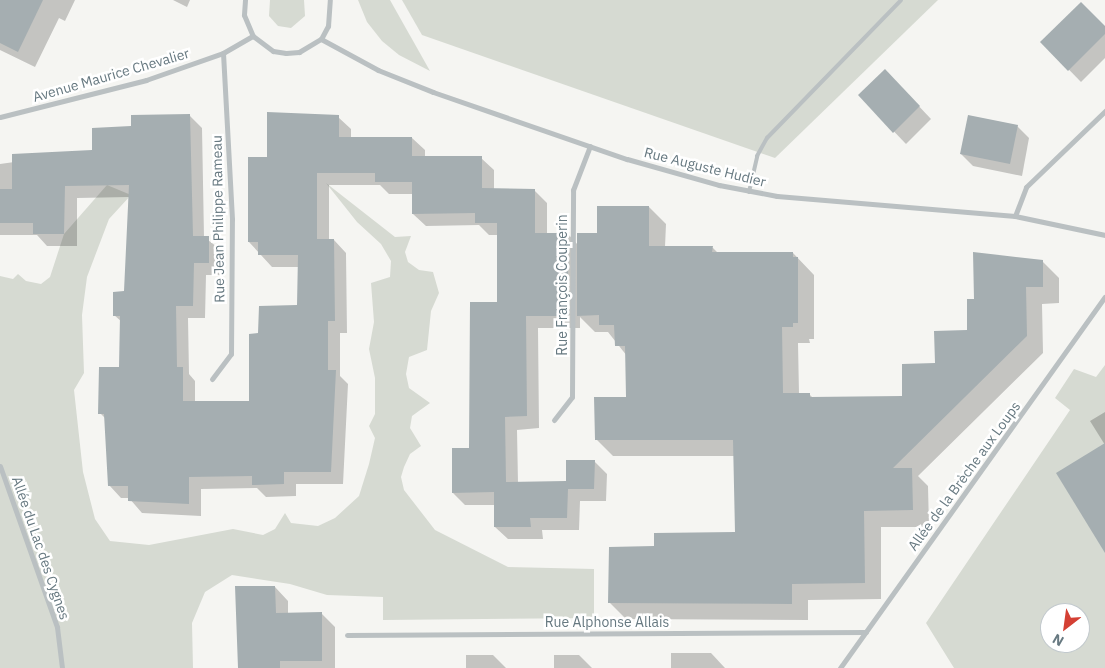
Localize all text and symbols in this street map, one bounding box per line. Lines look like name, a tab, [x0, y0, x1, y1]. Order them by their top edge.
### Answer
street label: Avenue Maurice Chevalier	[31, 45, 191, 105]
street label: Rue Jean Philippe Rameau	[208, 135, 228, 303]
street label: Rue Auguste Hudier	[642, 144, 768, 190]
street label: Rue François Couperin	[554, 214, 570, 356]
street label: Allée de la Brèche aux Loups	[904, 398, 1024, 554]
street label: Allée du Lac des Cygnes	[9, 474, 73, 622]
north arrow	[1040, 603, 1090, 653]
street label: Rue Alphonse Allais	[545, 614, 669, 630]
text: N	[1049, 630, 1067, 650]

